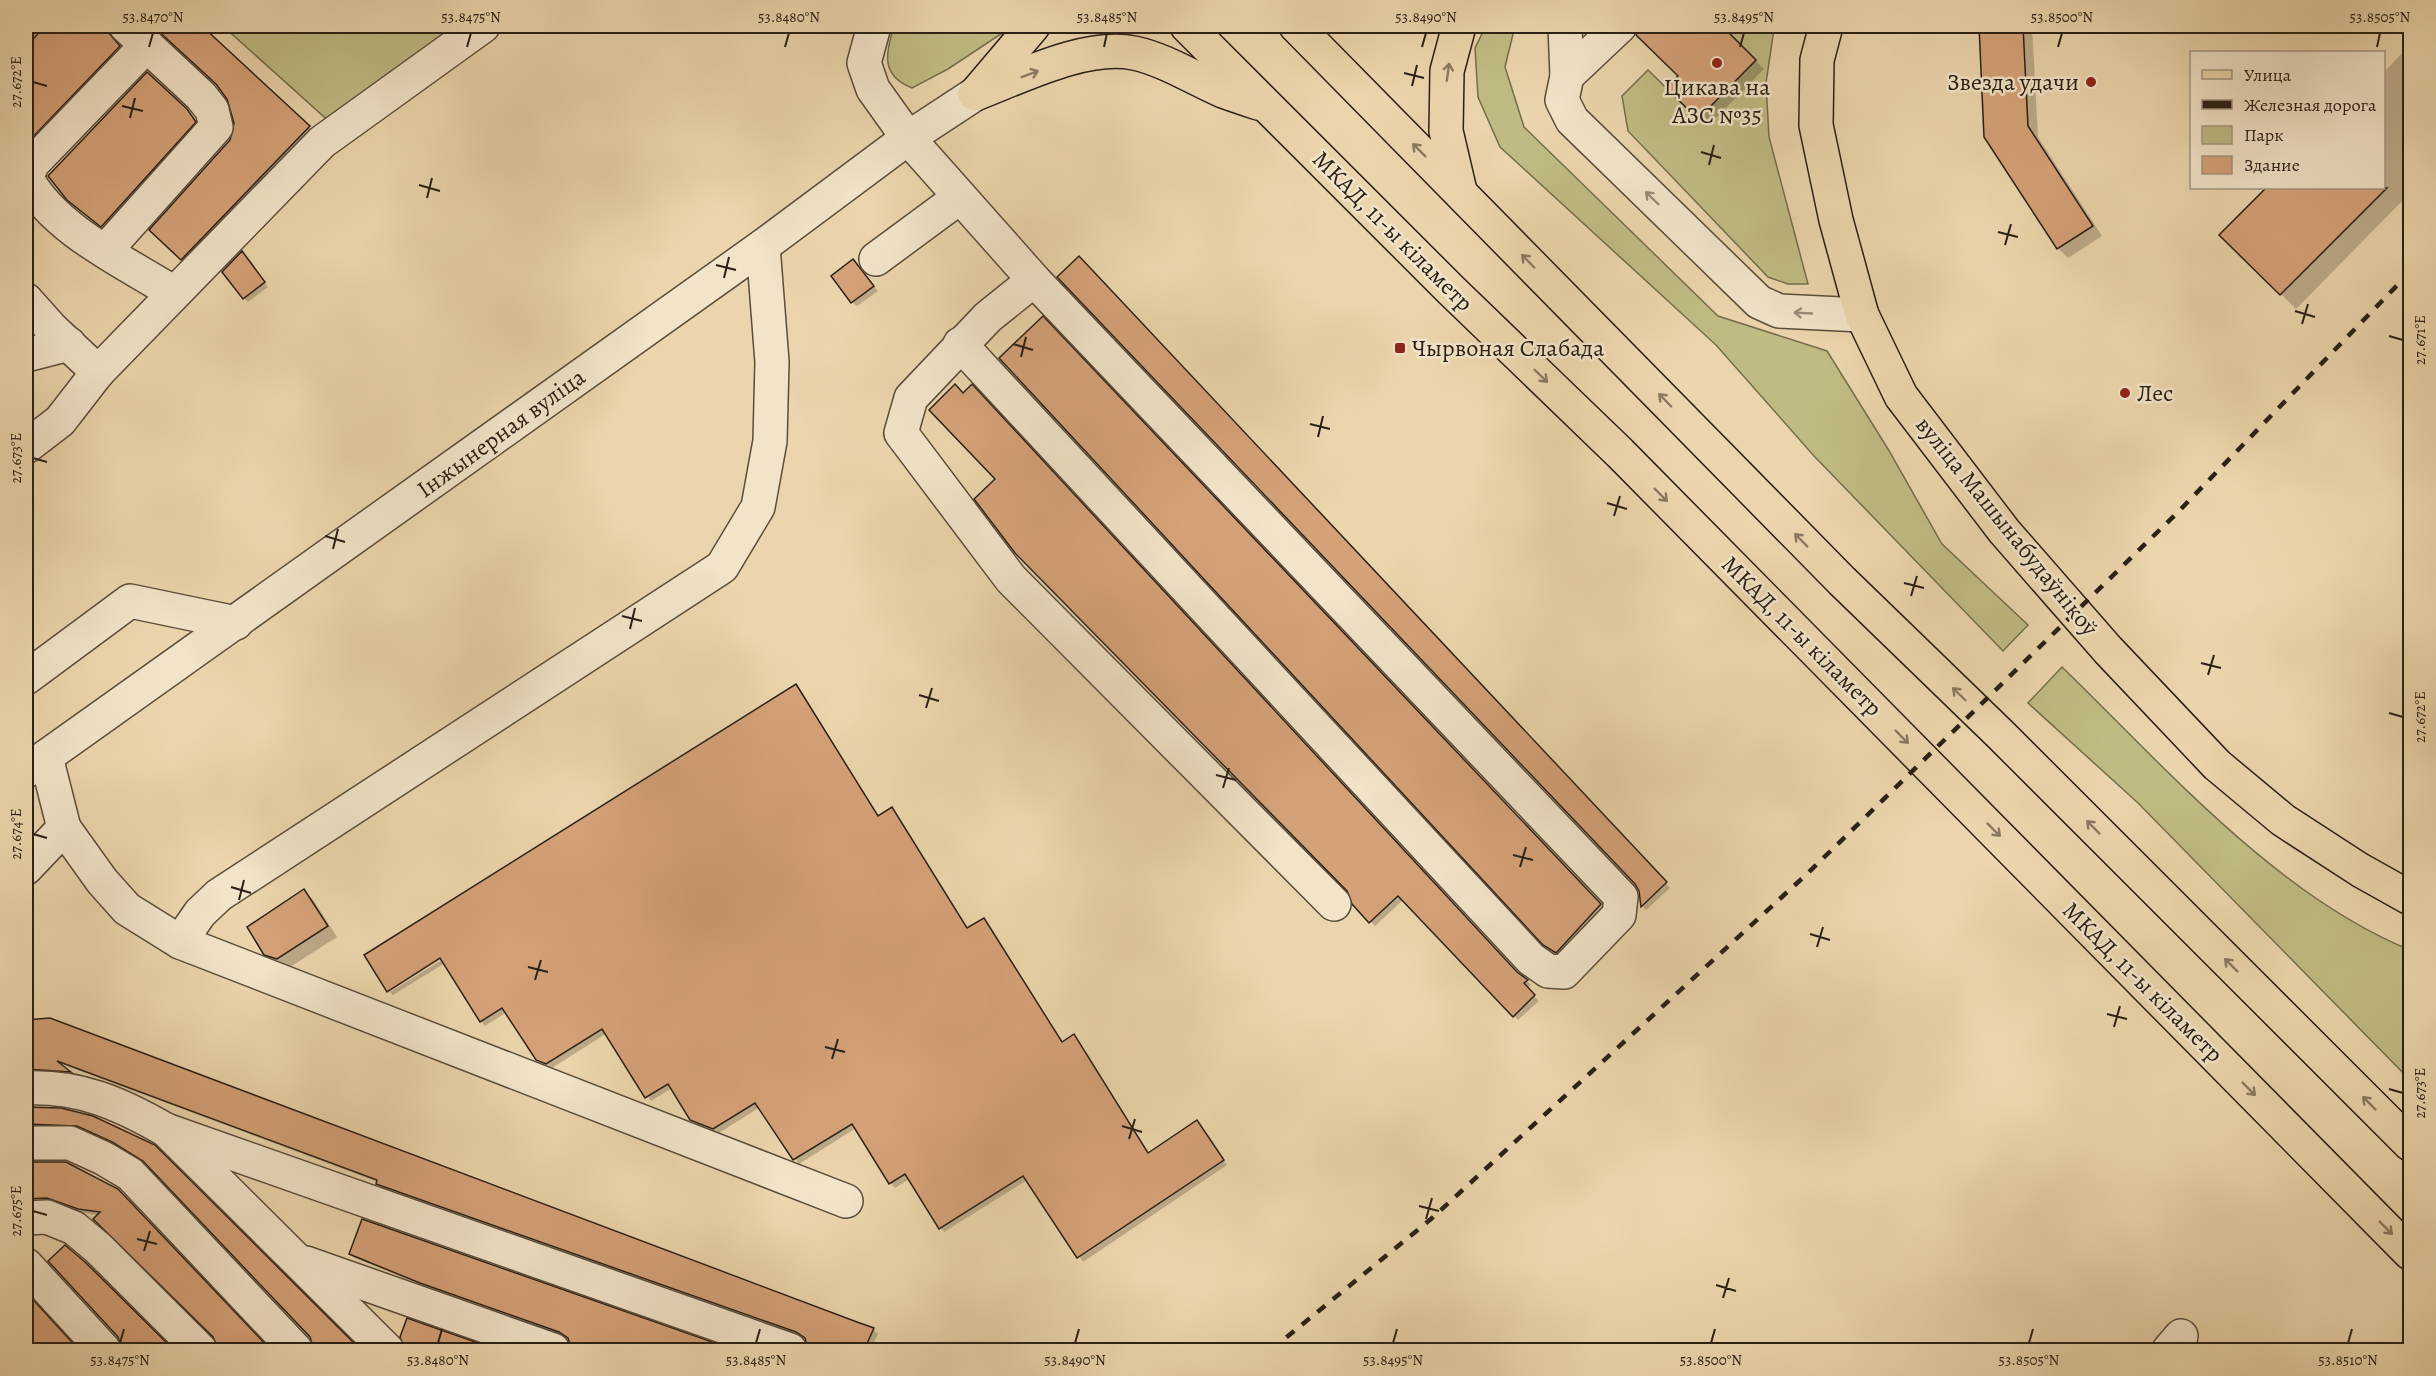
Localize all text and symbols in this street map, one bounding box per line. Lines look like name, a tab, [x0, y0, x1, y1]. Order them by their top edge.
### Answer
text: 53.8470°N	[123, 7, 184, 27]
text: 53.8475°N	[441, 7, 501, 27]
text: 53.8480°N	[758, 7, 820, 27]
text: 53.8485°N	[1077, 7, 1137, 27]
text: 53.8490°N	[1395, 7, 1457, 27]
text: 53.8495°N	[1714, 7, 1774, 27]
text: 53.8500°N	[2031, 7, 2093, 27]
text: 53.8505°N	[2350, 7, 2411, 27]
legend	[2190, 51, 2385, 189]
text: 27.672°E	[6, 56, 26, 108]
marker: Цикава на АЗС №35	[1710, 56, 1724, 70]
one-way arrow	[1443, 62, 1454, 82]
text: Улица	[2244, 63, 2292, 87]
place label: Звезда удачи	[1947, 66, 2079, 98]
one-way arrow	[1020, 67, 1039, 78]
place label: Цикава на АЗС №35	[1664, 71, 1770, 131]
marker: Звезда удачи	[2084, 75, 2098, 89]
text: Железная дорога	[2244, 93, 2377, 117]
text: Парк	[2244, 123, 2284, 147]
one-way arrow	[1412, 142, 1426, 157]
street label: МКАД, 11-ы кіламетр	[1306, 144, 1480, 318]
text: Здание	[2244, 153, 2300, 177]
one-way arrow	[1645, 191, 1660, 206]
one-way arrow	[1521, 253, 1536, 268]
one-way arrow	[1794, 307, 1814, 318]
text: 27.671°E	[2410, 315, 2430, 365]
place label: Чырвоная Слабада	[1412, 332, 1604, 364]
marker: Чырвоная Слабада	[1393, 341, 1407, 355]
street label: Інжынерная вуліца	[410, 361, 592, 505]
one-way arrow	[1533, 369, 1548, 384]
place label: Лес	[2137, 377, 2173, 409]
marker: Лес	[2118, 386, 2132, 400]
one-way arrow	[1657, 393, 1672, 408]
street label: вуліца Машынабудаўнікоў	[1908, 410, 2106, 642]
text: 27.673°E	[6, 433, 26, 483]
one-way arrow	[1654, 487, 1669, 502]
one-way arrow	[1794, 532, 1808, 547]
street label: МКАД, 11-ы кіламетр	[1715, 549, 1889, 723]
one-way arrow	[1952, 687, 1967, 702]
text: 27.672°E	[2410, 691, 2430, 743]
one-way arrow	[1895, 730, 1910, 745]
text: 27.674°E	[6, 808, 26, 860]
one-way arrow	[2086, 819, 2101, 834]
one-way arrow	[1987, 823, 2002, 838]
street label: МКАД, 11-ы кіламетр	[2056, 895, 2230, 1069]
one-way arrow	[2224, 957, 2239, 972]
text: 27.673°E	[2410, 1068, 2430, 1118]
one-way arrow	[2242, 1081, 2256, 1096]
one-way arrow	[2362, 1095, 2377, 1110]
text: 27.675°E	[6, 1185, 26, 1237]
one-way arrow	[2378, 1220, 2393, 1235]
text: 53.8475°N	[90, 1350, 150, 1370]
text: 53.8480°N	[407, 1350, 469, 1370]
text: 53.8485°N	[726, 1350, 786, 1370]
text: 53.8490°N	[1044, 1350, 1106, 1370]
text: 53.8495°N	[1363, 1350, 1423, 1370]
text: 53.8500°N	[1680, 1350, 1742, 1370]
text: 53.8505°N	[1999, 1350, 2060, 1370]
text: 53.8510°N	[2318, 1350, 2378, 1370]

